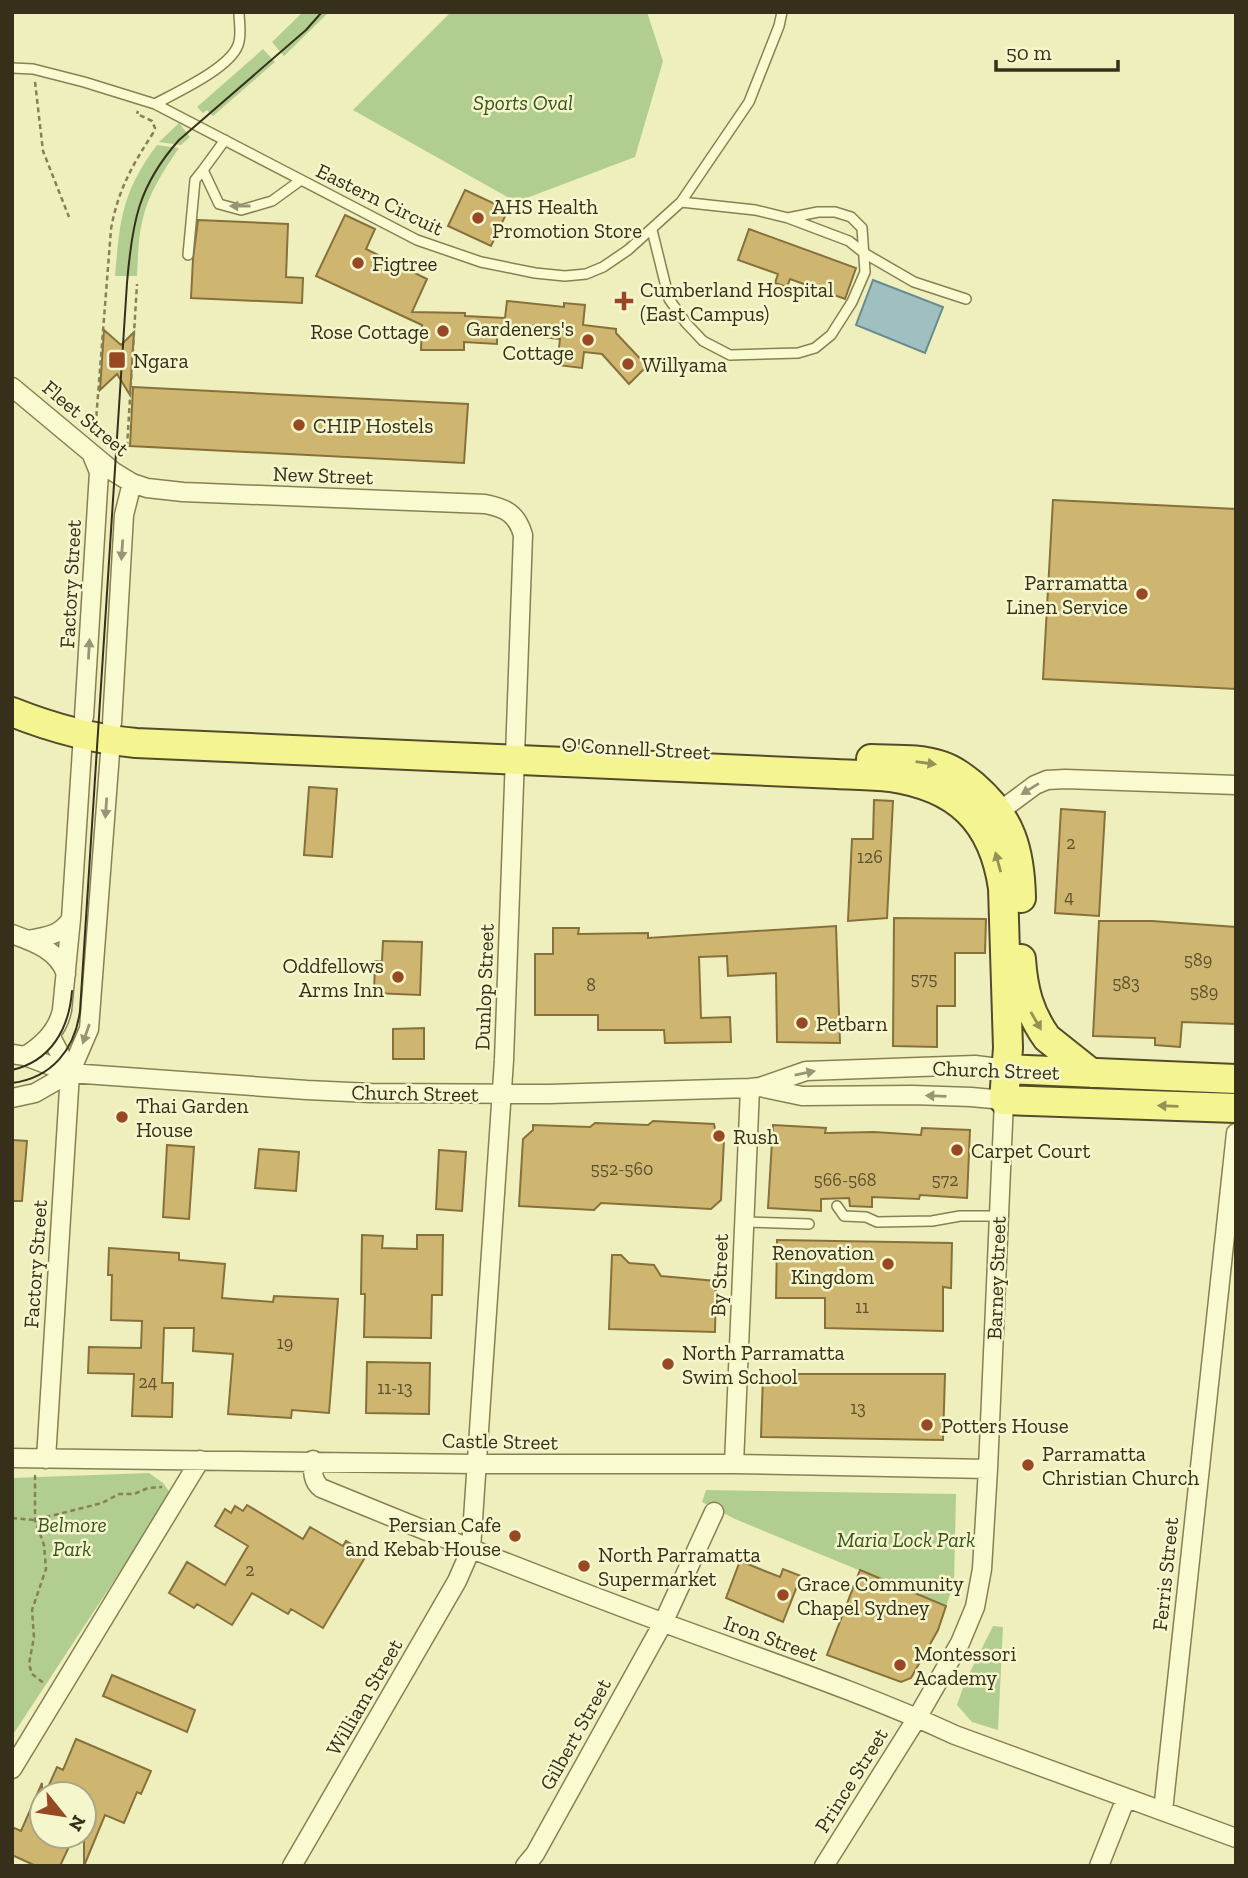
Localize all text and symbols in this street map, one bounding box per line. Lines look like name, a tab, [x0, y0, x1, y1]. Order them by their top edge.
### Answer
scale bar	[996, 28, 1118, 72]
text: 50 m	[1006, 40, 1052, 65]
park label: Sports Oval	[473, 90, 573, 115]
street label: Eastern Circuit	[312, 157, 448, 241]
place label: AHS Health Promotion Store	[492, 194, 642, 243]
one-way arrow	[229, 200, 251, 212]
marker: AHS Health Promotion Store	[470, 210, 486, 226]
place label: Figtree	[372, 251, 438, 276]
marker: Figtree	[350, 255, 366, 271]
place label: Cumberland Hospital (East Campus)	[640, 277, 834, 326]
marker: Cumberland Hospital (East Campus)	[614, 291, 634, 311]
place label: Gardeners's Cottage	[466, 316, 574, 365]
place label: Rose Cottage	[310, 319, 429, 344]
marker: Rose Cottage	[435, 323, 451, 339]
marker: Gardeners's Cottage	[580, 332, 596, 348]
place label: Ngara	[133, 348, 189, 373]
marker: Ngara	[107, 350, 127, 370]
place label: Willyama	[642, 352, 727, 377]
marker: Willyama	[620, 356, 636, 372]
street label: Fleet Street	[38, 375, 134, 461]
place label: CHIP Hostels	[313, 413, 433, 438]
marker: CHIP Hostels	[291, 417, 307, 433]
street label: New Street	[272, 461, 374, 489]
street label: Factory Street	[54, 519, 86, 649]
one-way arrow	[116, 539, 127, 561]
place label: Parramatta Linen Service	[1006, 570, 1128, 619]
marker: Parramatta Linen Service	[1134, 586, 1150, 602]
one-way arrow	[84, 638, 95, 660]
street label: O'Connell Street	[561, 732, 711, 764]
one-way arrow	[915, 758, 937, 769]
one-way arrow	[1020, 783, 1039, 796]
one-way arrow	[100, 797, 111, 819]
house number: 2	[1066, 832, 1076, 854]
house number: 126	[857, 846, 883, 868]
one-way arrow	[992, 851, 1002, 872]
house number: 4	[1064, 886, 1074, 908]
street label: Dunlop Street	[469, 923, 499, 1051]
house number: 589	[1184, 949, 1212, 971]
place label: Oddfellows Arms Inn	[282, 953, 384, 1002]
house number: 575	[911, 968, 937, 990]
marker: Oddfellows Arms Inn	[390, 969, 406, 985]
house number: 583	[1112, 972, 1140, 994]
house number: 8	[586, 974, 596, 996]
house number: 589	[1190, 981, 1218, 1003]
place label: Petbarn	[816, 1011, 887, 1036]
one-way arrow	[1030, 1012, 1043, 1031]
marker: Petbarn	[794, 1015, 810, 1031]
one-way arrow	[80, 1024, 91, 1045]
street label: Church Street	[932, 1055, 1060, 1085]
one-way arrow	[794, 1068, 816, 1079]
street label: Church Street	[351, 1079, 479, 1107]
one-way arrow	[924, 1090, 946, 1102]
place label: Thai Garden House	[136, 1093, 248, 1142]
one-way arrow	[1156, 1100, 1178, 1111]
marker: Thai Garden House	[114, 1109, 130, 1125]
place label: Rush	[733, 1124, 779, 1149]
marker: Rush	[711, 1128, 727, 1144]
place label: Carpet Court	[971, 1138, 1090, 1163]
marker: Carpet Court	[949, 1142, 965, 1158]
house number: 552-560	[591, 1158, 653, 1180]
house number: 566-568	[814, 1169, 876, 1191]
house number: 572	[932, 1169, 958, 1191]
street label: Factory Street	[18, 1199, 52, 1329]
street label: Barney Street	[981, 1216, 1011, 1340]
street label: By Street	[705, 1233, 733, 1317]
place label: Renovation Kingdom	[772, 1240, 874, 1289]
marker: Renovation Kingdom	[880, 1256, 896, 1272]
house number: 11	[855, 1296, 869, 1318]
house number: 19	[277, 1332, 293, 1354]
place label: North Parramatta Swim School	[682, 1340, 845, 1389]
marker: North Parramatta Swim School	[660, 1356, 676, 1372]
house number: 24	[139, 1371, 158, 1393]
house number: 11-13	[377, 1377, 413, 1399]
house number: 13	[850, 1397, 866, 1419]
place label: Potters House	[941, 1413, 1069, 1438]
marker: Potters House	[919, 1417, 935, 1433]
street label: Castle Street	[442, 1427, 559, 1455]
place label: Parramatta Christian Church	[1042, 1441, 1199, 1490]
marker: Parramatta Christian Church	[1020, 1457, 1036, 1473]
park label: Belmore Park	[37, 1512, 107, 1561]
place label: Persian Cafe and Kebab House	[345, 1512, 501, 1561]
street label: Ferris Street	[1147, 1516, 1183, 1632]
park label: Maria Lock Park	[837, 1527, 975, 1552]
marker: Persian Cafe and Kebab House	[507, 1528, 523, 1544]
place label: North Parramatta Supermarket	[598, 1542, 761, 1591]
marker: North Parramatta Supermarket	[576, 1558, 592, 1574]
house number: 2	[245, 1559, 255, 1581]
place label: Grace Community Chapel Sydney	[797, 1571, 964, 1620]
marker: Grace Community Chapel Sydney	[775, 1587, 791, 1603]
street label: Iron Street	[720, 1609, 822, 1667]
street label: William Street	[321, 1634, 408, 1760]
place label: Montessori Academy	[914, 1641, 1016, 1690]
marker: Montessori Academy	[892, 1657, 908, 1673]
street label: Gilbert Street	[534, 1674, 616, 1794]
street label: Prince Street	[809, 1723, 893, 1837]
north arrow	[28, 1780, 98, 1850]
text: N	[64, 1811, 91, 1835]

